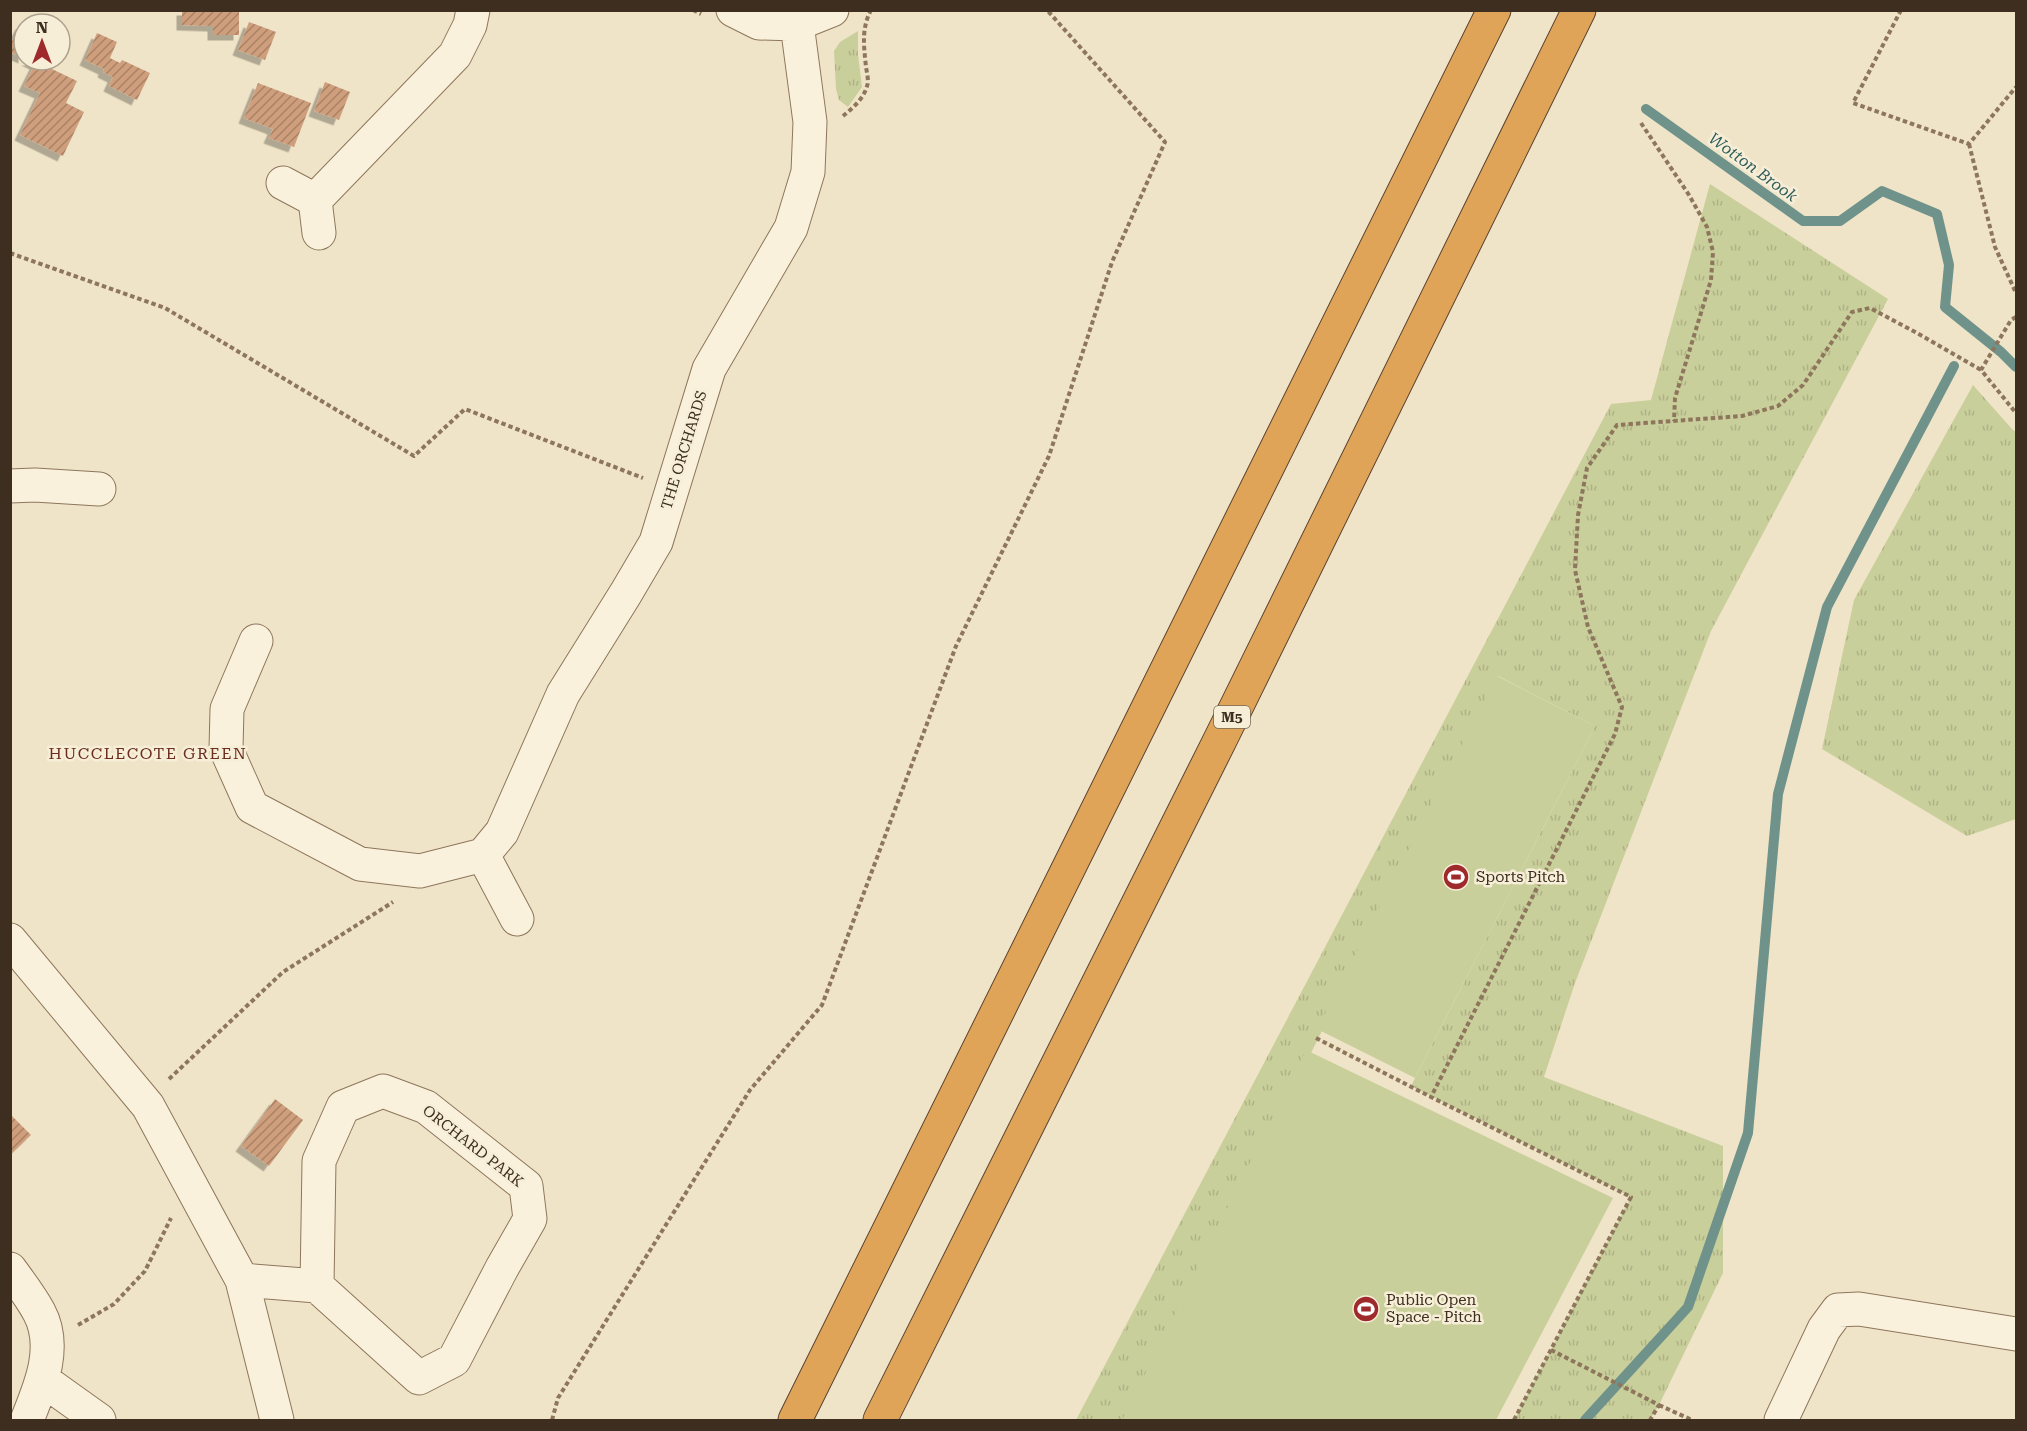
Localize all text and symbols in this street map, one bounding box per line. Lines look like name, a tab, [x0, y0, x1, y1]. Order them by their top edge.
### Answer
north arrow	[12, 12, 72, 72]
text: N	[36, 18, 48, 37]
water label: Wotton Brook	[1705, 129, 1801, 206]
street label: THE ORCHARDS	[657, 388, 711, 512]
road number: M5	[1214, 706, 1250, 728]
district label: HUCCLECOTE GREEN	[49, 744, 247, 763]
sports icon: Sports Pitch	[1441, 862, 1471, 892]
place label: Sports Pitch	[1476, 868, 1566, 886]
street label: ORCHARD PARK	[419, 1101, 527, 1191]
place label: Public Open Space - Pitch	[1386, 1291, 1482, 1326]
sports icon: Public Open Space - Pitch	[1351, 1294, 1381, 1324]

